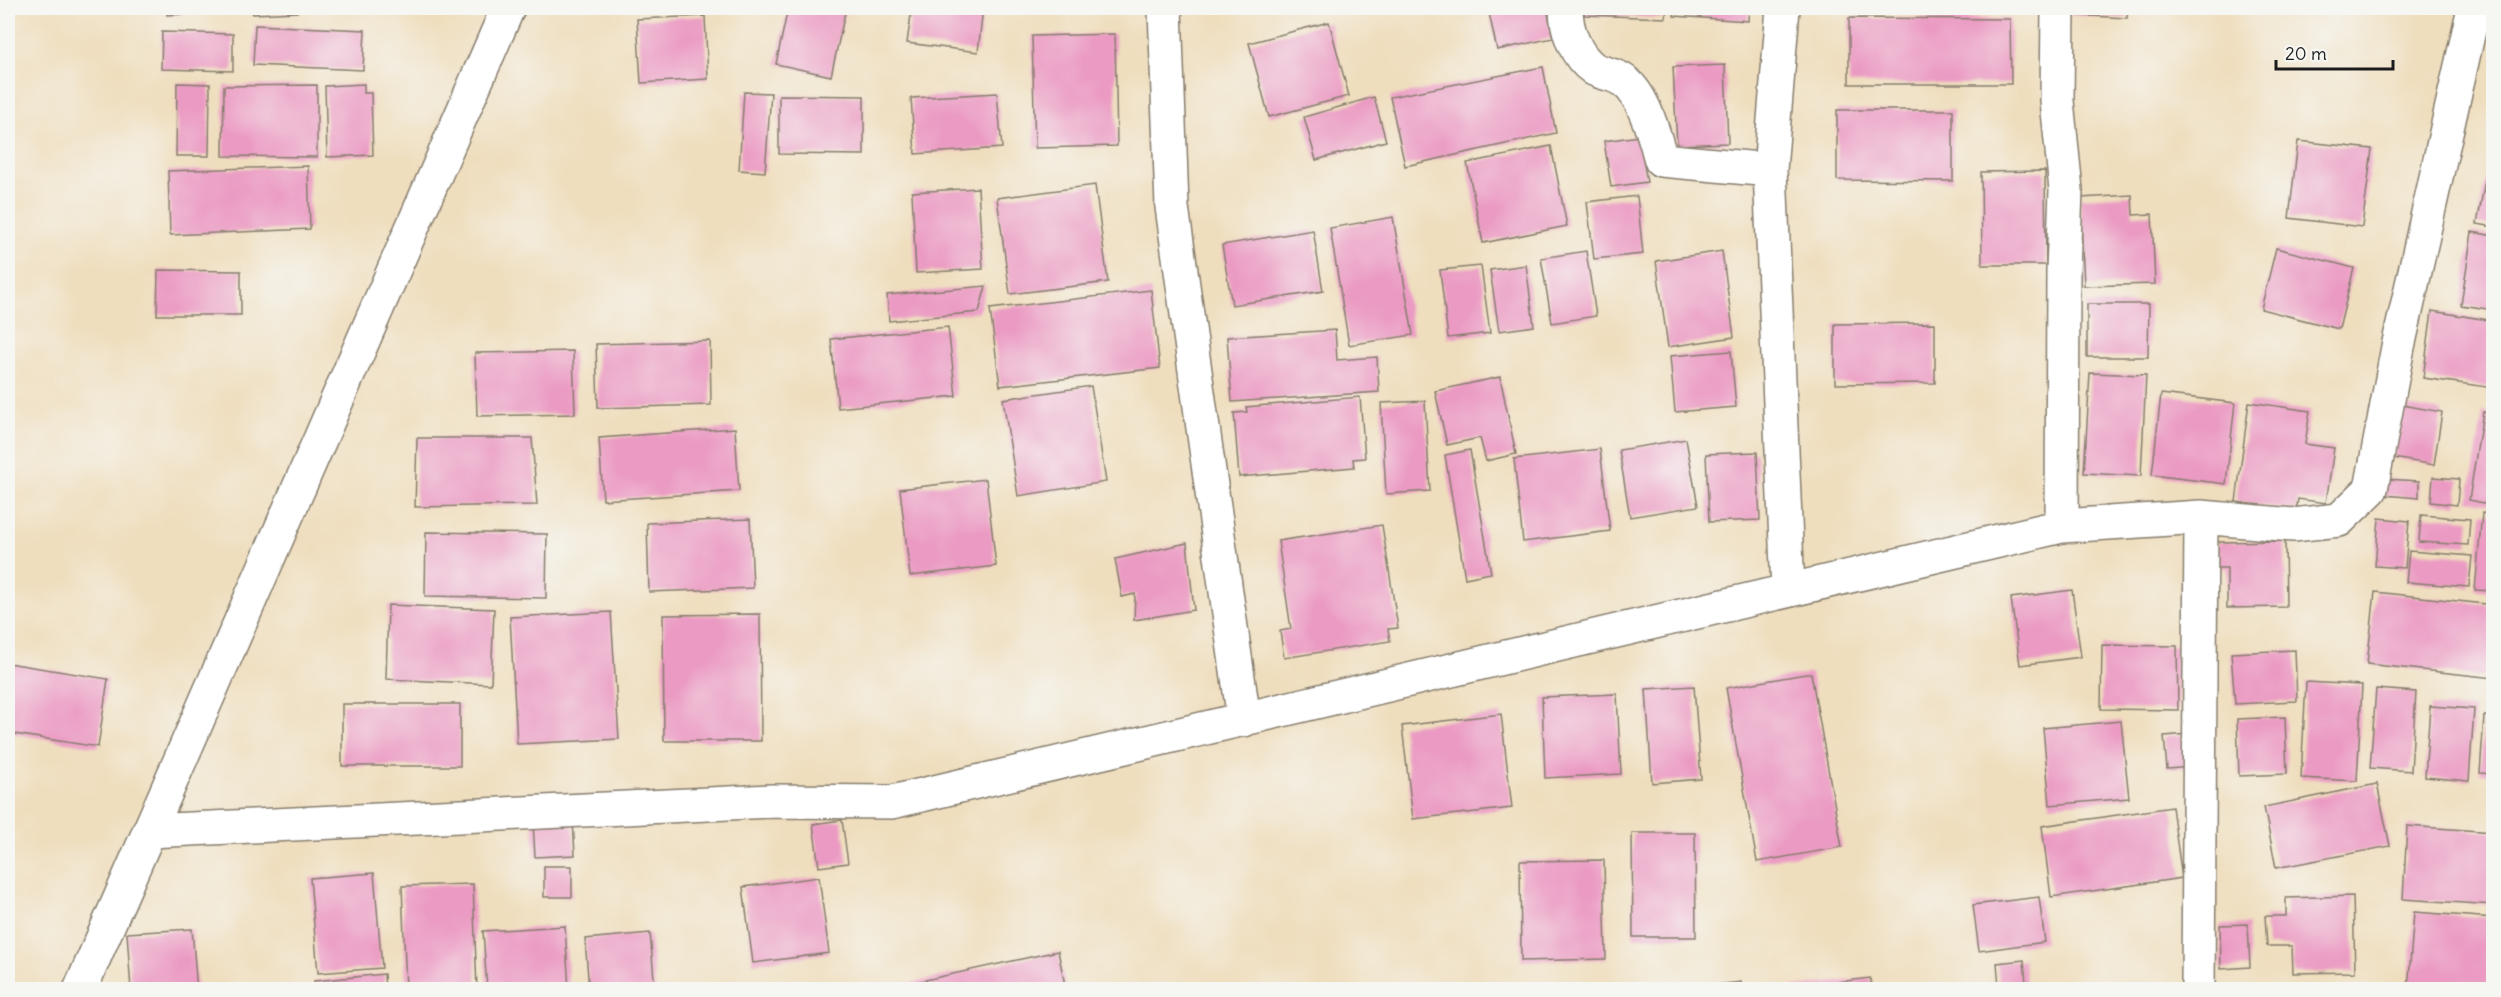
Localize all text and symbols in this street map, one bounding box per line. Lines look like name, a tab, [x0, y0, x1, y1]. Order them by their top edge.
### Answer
scale bar	[2276, 33, 2393, 71]
text: 20 m	[2285, 42, 2327, 65]

